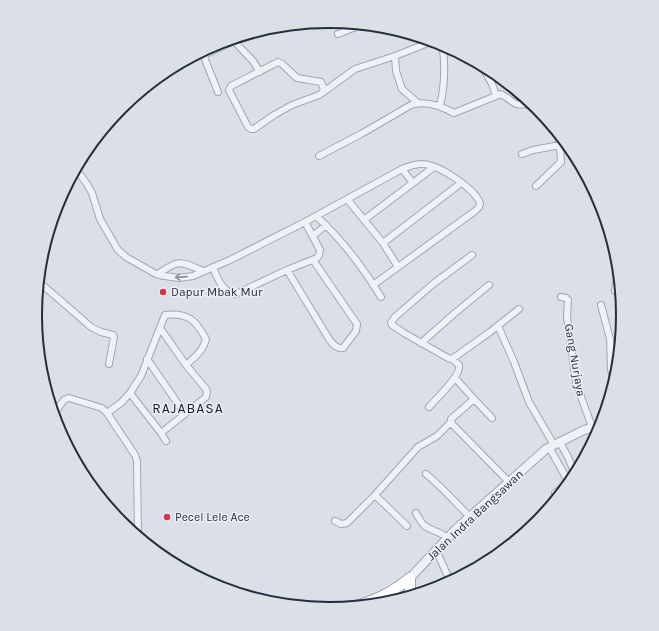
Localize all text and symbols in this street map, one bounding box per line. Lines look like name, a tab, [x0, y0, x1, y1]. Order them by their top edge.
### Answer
one-way arrow	[175, 273, 188, 281]
place label: Dapur Mbak Mur	[171, 285, 263, 299]
marker: Dapur Mbak Mur	[158, 287, 168, 297]
street label: Gang Nurjaya	[562, 323, 588, 397]
district label: RAJABASA	[152, 400, 224, 417]
street label: Jalan Indra Bangsawan	[424, 467, 526, 563]
place label: Pecel Lele Ace	[175, 510, 250, 524]
marker: Pecel Lele Ace	[162, 512, 172, 522]

